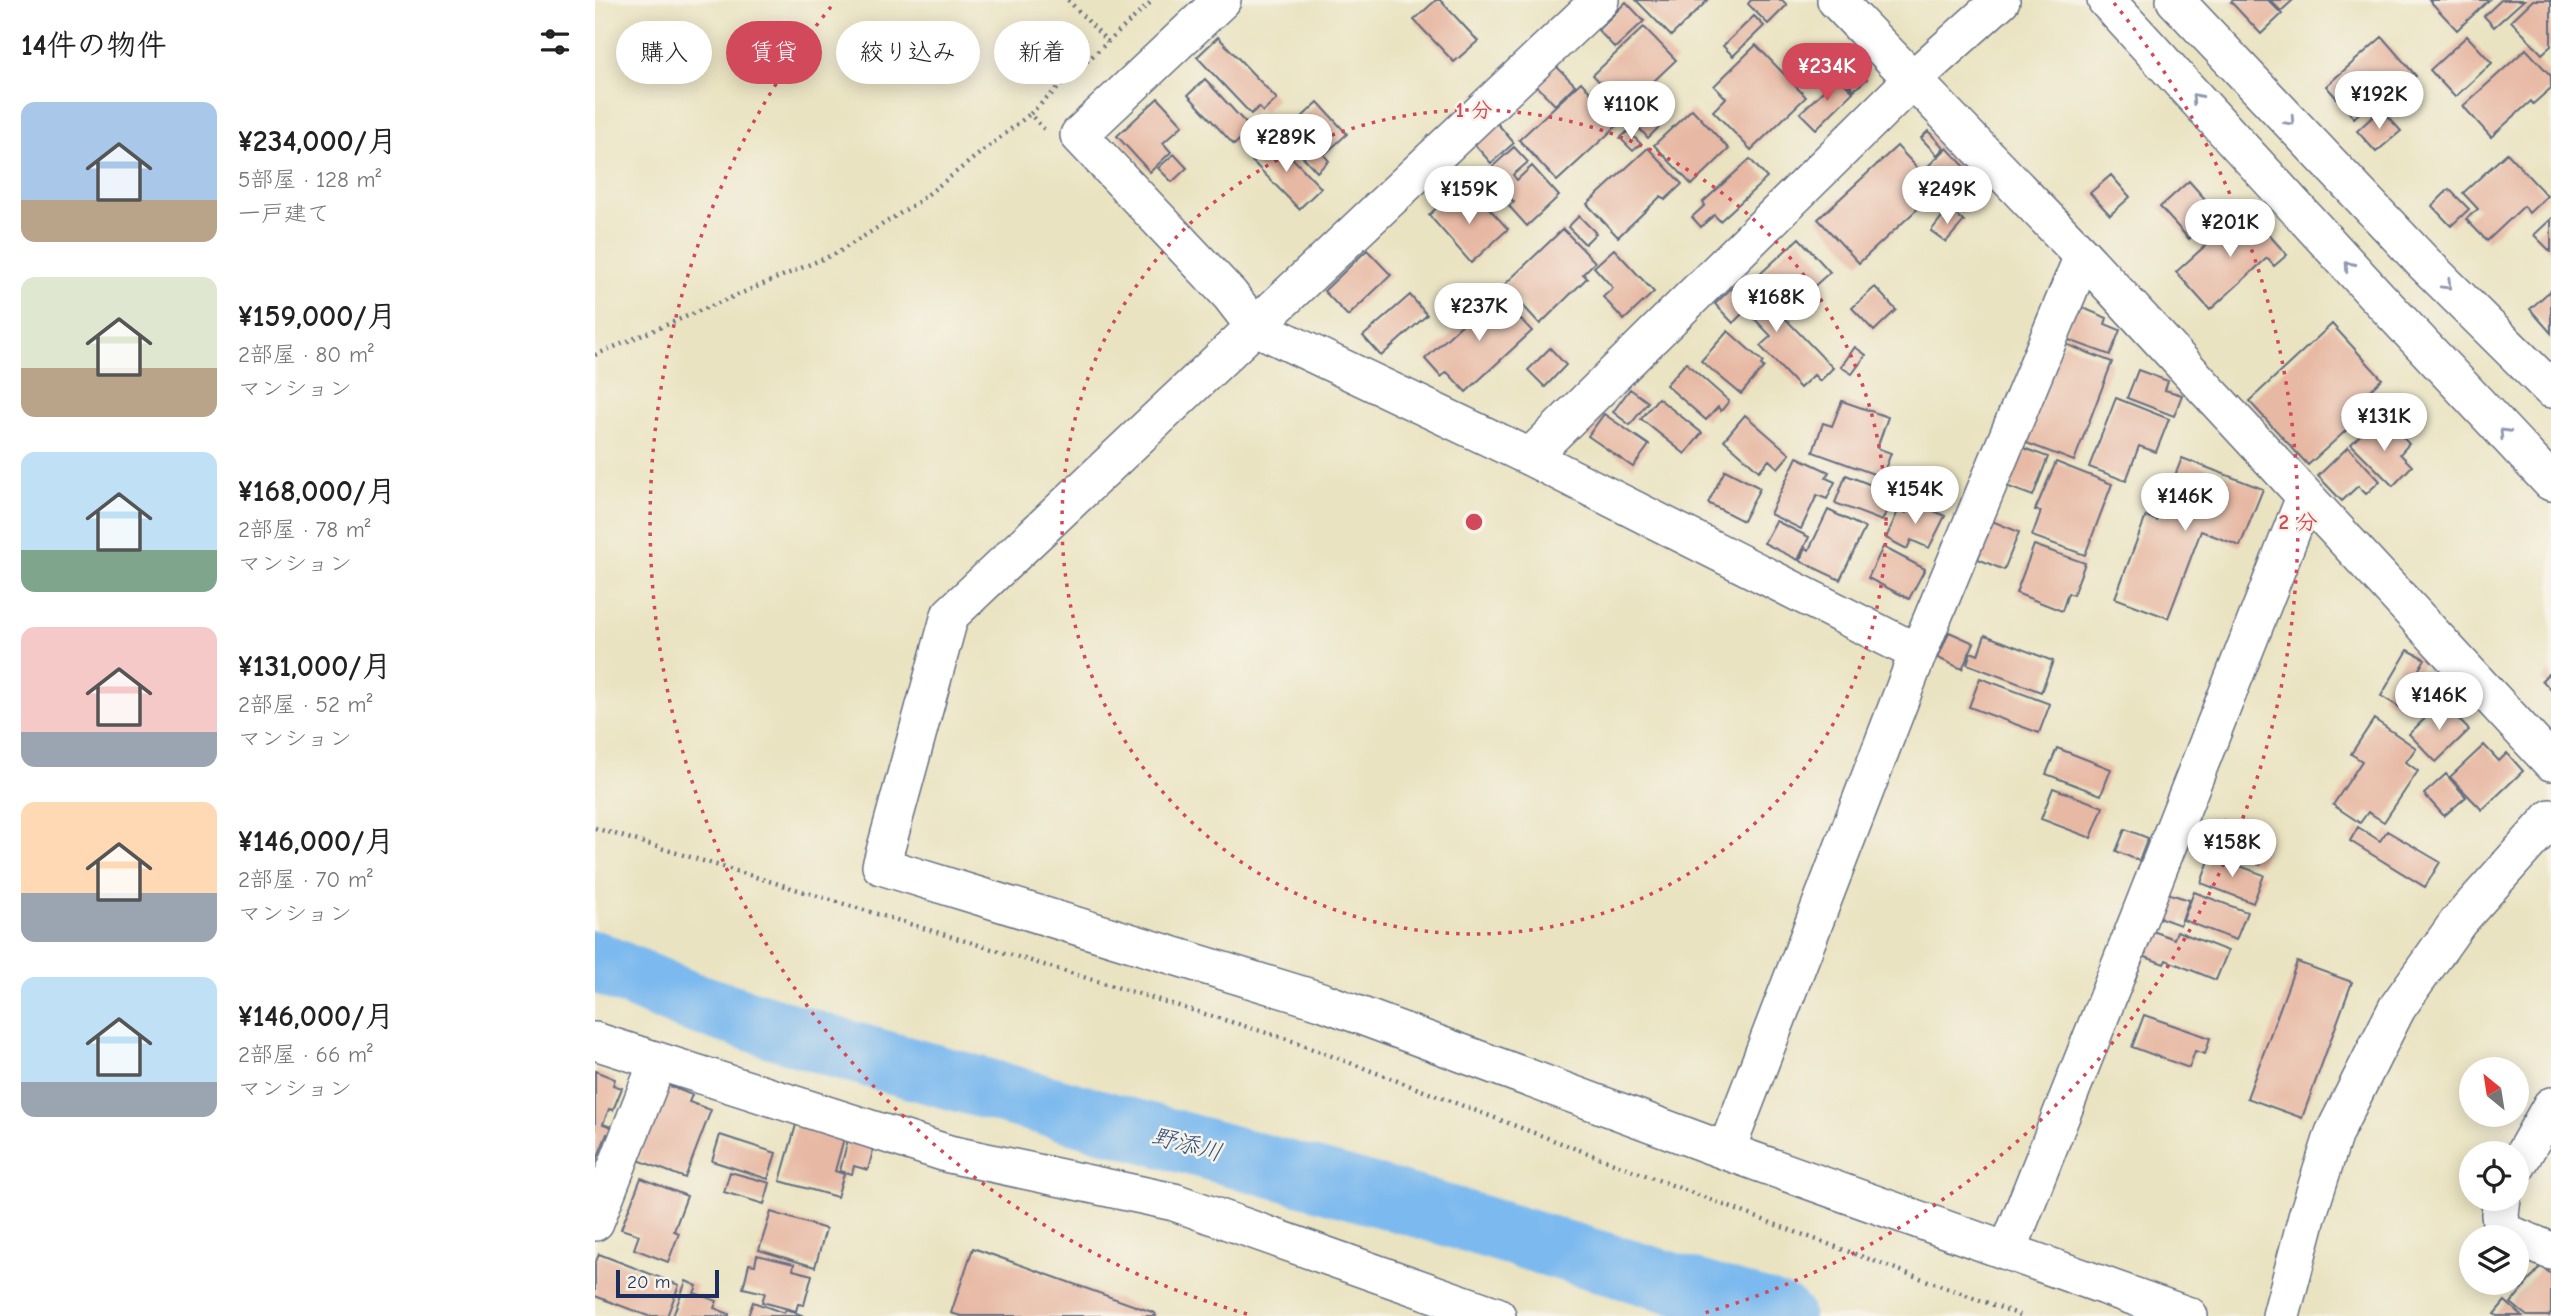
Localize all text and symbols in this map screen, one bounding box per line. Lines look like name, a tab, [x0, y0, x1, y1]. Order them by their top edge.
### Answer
chip: 購入	[616, 21, 712, 84]
chip: 賃貸	[726, 21, 822, 84]
chip: 絞り込み	[836, 21, 980, 84]
chip: 新着	[994, 21, 1090, 84]
icon: filters	[536, 23, 574, 61]
text: 14件の物件	[21, 28, 167, 63]
pin: ¥234K	[1778, 43, 1876, 103]
text: ¥234K	[1798, 52, 1856, 79]
pin: ¥192K	[2330, 72, 2428, 131]
text: ¥192K	[2351, 80, 2407, 107]
pin: ¥110K	[1582, 82, 1680, 141]
text: ¥110K	[1603, 90, 1659, 117]
one-way arrow	[2192, 93, 2204, 106]
text: 1 分	[1456, 98, 1492, 122]
one-way arrow	[2281, 113, 2294, 126]
pin: ¥289K	[1237, 114, 1335, 174]
text: ¥289K	[1256, 123, 1316, 150]
text: ¥234,000/月	[238, 124, 397, 159]
icon: home	[77, 130, 161, 214]
text: 5部屋 · 128 m²	[238, 166, 381, 193]
pin: ¥159K	[1420, 166, 1518, 226]
pin: ¥249K	[1898, 166, 1996, 226]
text: ¥159K	[1440, 175, 1498, 202]
text: ¥249K	[1918, 175, 1976, 202]
text: 一戸建て	[238, 200, 330, 227]
pin: ¥201K	[2181, 200, 2279, 259]
text: ¥201K	[2201, 208, 2259, 235]
one-way arrow	[2345, 261, 2358, 274]
pin: ¥168K	[1727, 274, 1825, 334]
one-way arrow	[2438, 277, 2451, 290]
text: ¥168K	[1747, 283, 1805, 310]
pin: ¥237K	[1430, 284, 1528, 343]
text: ¥237K	[1450, 292, 1508, 319]
text: ¥159,000/月	[238, 299, 397, 334]
icon: home	[77, 305, 161, 389]
text: 2部屋 · 80 m²	[238, 341, 374, 368]
text: マンション	[238, 375, 352, 402]
pin: ¥131K	[2335, 393, 2433, 453]
text: ¥131K	[2357, 402, 2411, 429]
one-way arrow	[2500, 428, 2513, 441]
pin: ¥154K	[1866, 466, 1964, 526]
text: ¥168,000/月	[238, 474, 396, 509]
pin: ¥146K	[2136, 474, 2234, 533]
text: ¥154K	[1887, 475, 1943, 502]
icon: home	[77, 480, 161, 564]
text: ¥146K	[2157, 482, 2213, 509]
centre of rings	[1462, 510, 1486, 534]
text: 2 分	[2279, 510, 2317, 534]
text: 2部屋 · 78 m²	[238, 516, 370, 543]
text: マンション	[238, 550, 352, 577]
text: ¥131,000/月	[238, 649, 391, 684]
icon: home	[77, 655, 161, 739]
pin: ¥146K	[2390, 672, 2488, 732]
text: ¥146K	[2411, 681, 2467, 708]
text: 2部屋 · 52 m²	[238, 691, 372, 718]
text: マンション	[238, 725, 352, 752]
pin: ¥158K	[2183, 820, 2281, 879]
text: ¥146,000/月	[238, 824, 394, 859]
text: ¥158K	[2203, 828, 2261, 855]
icon: home	[77, 830, 161, 914]
text: 2部屋 · 70 m²	[238, 866, 373, 893]
text: マンション	[238, 900, 352, 927]
text: ¥146,000/月	[238, 999, 394, 1034]
icon: home	[77, 1005, 161, 1089]
text: 2部屋 · 66 m²	[238, 1041, 373, 1068]
north arrow	[2459, 1057, 2529, 1127]
map controls	[2459, 1057, 2529, 1295]
text: マンション	[238, 1075, 352, 1102]
water label: 野添川	[1149, 1121, 1225, 1167]
button: locate	[2459, 1141, 2529, 1211]
button: layers	[2459, 1225, 2529, 1295]
scale bar	[616, 1267, 719, 1299]
text: 20 m	[627, 1271, 671, 1293]

